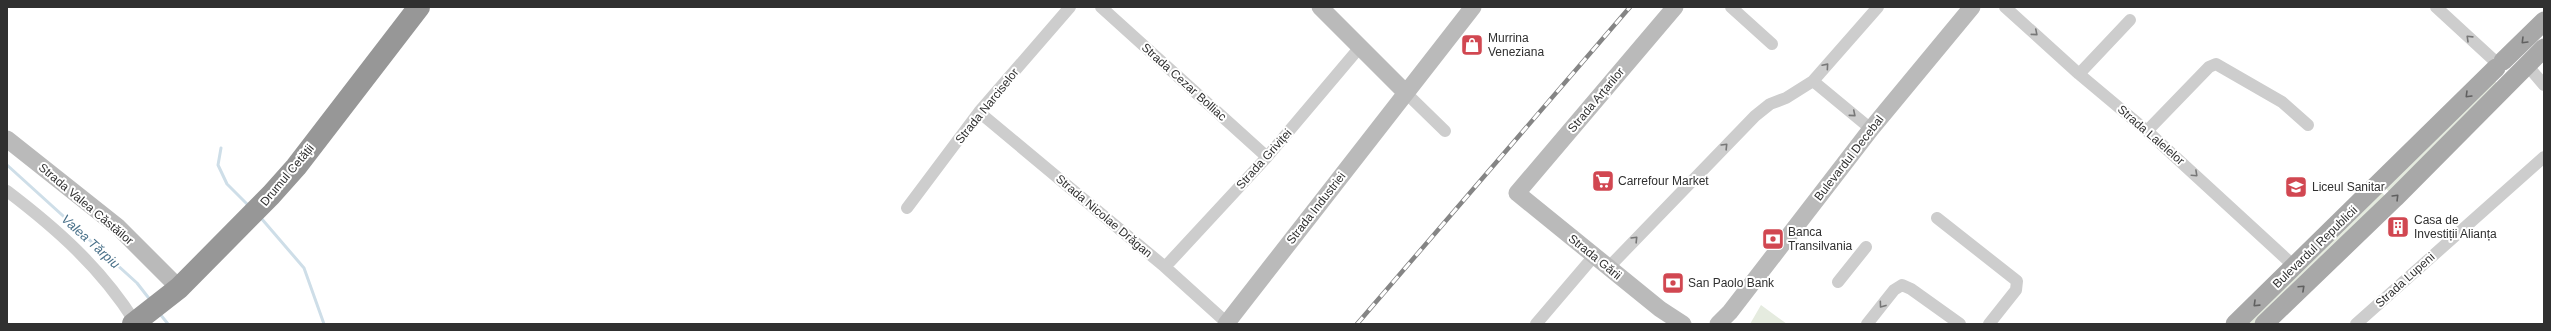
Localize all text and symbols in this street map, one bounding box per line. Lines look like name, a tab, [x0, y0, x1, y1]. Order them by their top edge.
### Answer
one-way arrow	[2030, 28, 2037, 35]
place label: Murrina Veneziana	[1488, 31, 1544, 59]
shop icon: Murrina Veneziana	[1459, 32, 1485, 58]
one-way arrow	[2466, 36, 2474, 43]
one-way arrow	[2521, 36, 2529, 44]
street label: Strada Cezar Bolliac	[1139, 40, 1229, 124]
one-way arrow	[1821, 64, 1828, 71]
street label: Strada Arțarilor	[1565, 65, 1627, 135]
street label: Strada Narciselor	[952, 66, 1022, 146]
one-way arrow	[2465, 90, 2473, 98]
street label: Strada Lalelelor	[2115, 102, 2187, 168]
one-way arrow	[1848, 109, 1855, 116]
street label: Bulevardul Decebal	[1811, 113, 1887, 203]
street label: Strada Griviței	[1233, 126, 1295, 192]
street label: Drumul Cetății	[257, 141, 317, 209]
one-way arrow	[1720, 143, 1728, 151]
street label: Strada Valea Căstăilor	[36, 160, 136, 248]
supermarket icon: Carrefour Market	[1590, 168, 1616, 194]
street label: Strada Industriei	[1284, 169, 1348, 247]
one-way arrow	[2190, 170, 2198, 177]
street label: Strada Nicolae Drăgan	[1053, 172, 1155, 260]
place label: Carrefour Market	[1618, 174, 1709, 188]
school or university icon: Liceul Sanitar	[2283, 174, 2309, 200]
place label: Liceul Sanitar	[2312, 180, 2385, 194]
one-way arrow	[2391, 194, 2399, 202]
street label: Bulevardul Republicii	[2270, 203, 2360, 291]
water label: Valea Tărpiu	[58, 211, 123, 271]
place label: Casa de Investiții Alianța	[2414, 213, 2497, 241]
building icon: Casa de Investiții Alianța	[2385, 214, 2411, 240]
place label: Banca Transilvania	[1788, 225, 1853, 253]
bank icon: Banca Transilvania	[1760, 226, 1786, 252]
street label: Strada Gării	[1566, 231, 1624, 283]
one-way arrow	[1630, 236, 1638, 244]
street label: Strada Lupeni	[2373, 250, 2437, 310]
bank icon: San Paolo Bank	[1660, 270, 1686, 296]
place label: San Paolo Bank	[1688, 276, 1775, 290]
one-way arrow	[2297, 285, 2305, 292]
one-way arrow	[2253, 299, 2261, 307]
one-way arrow	[1880, 301, 1887, 308]

